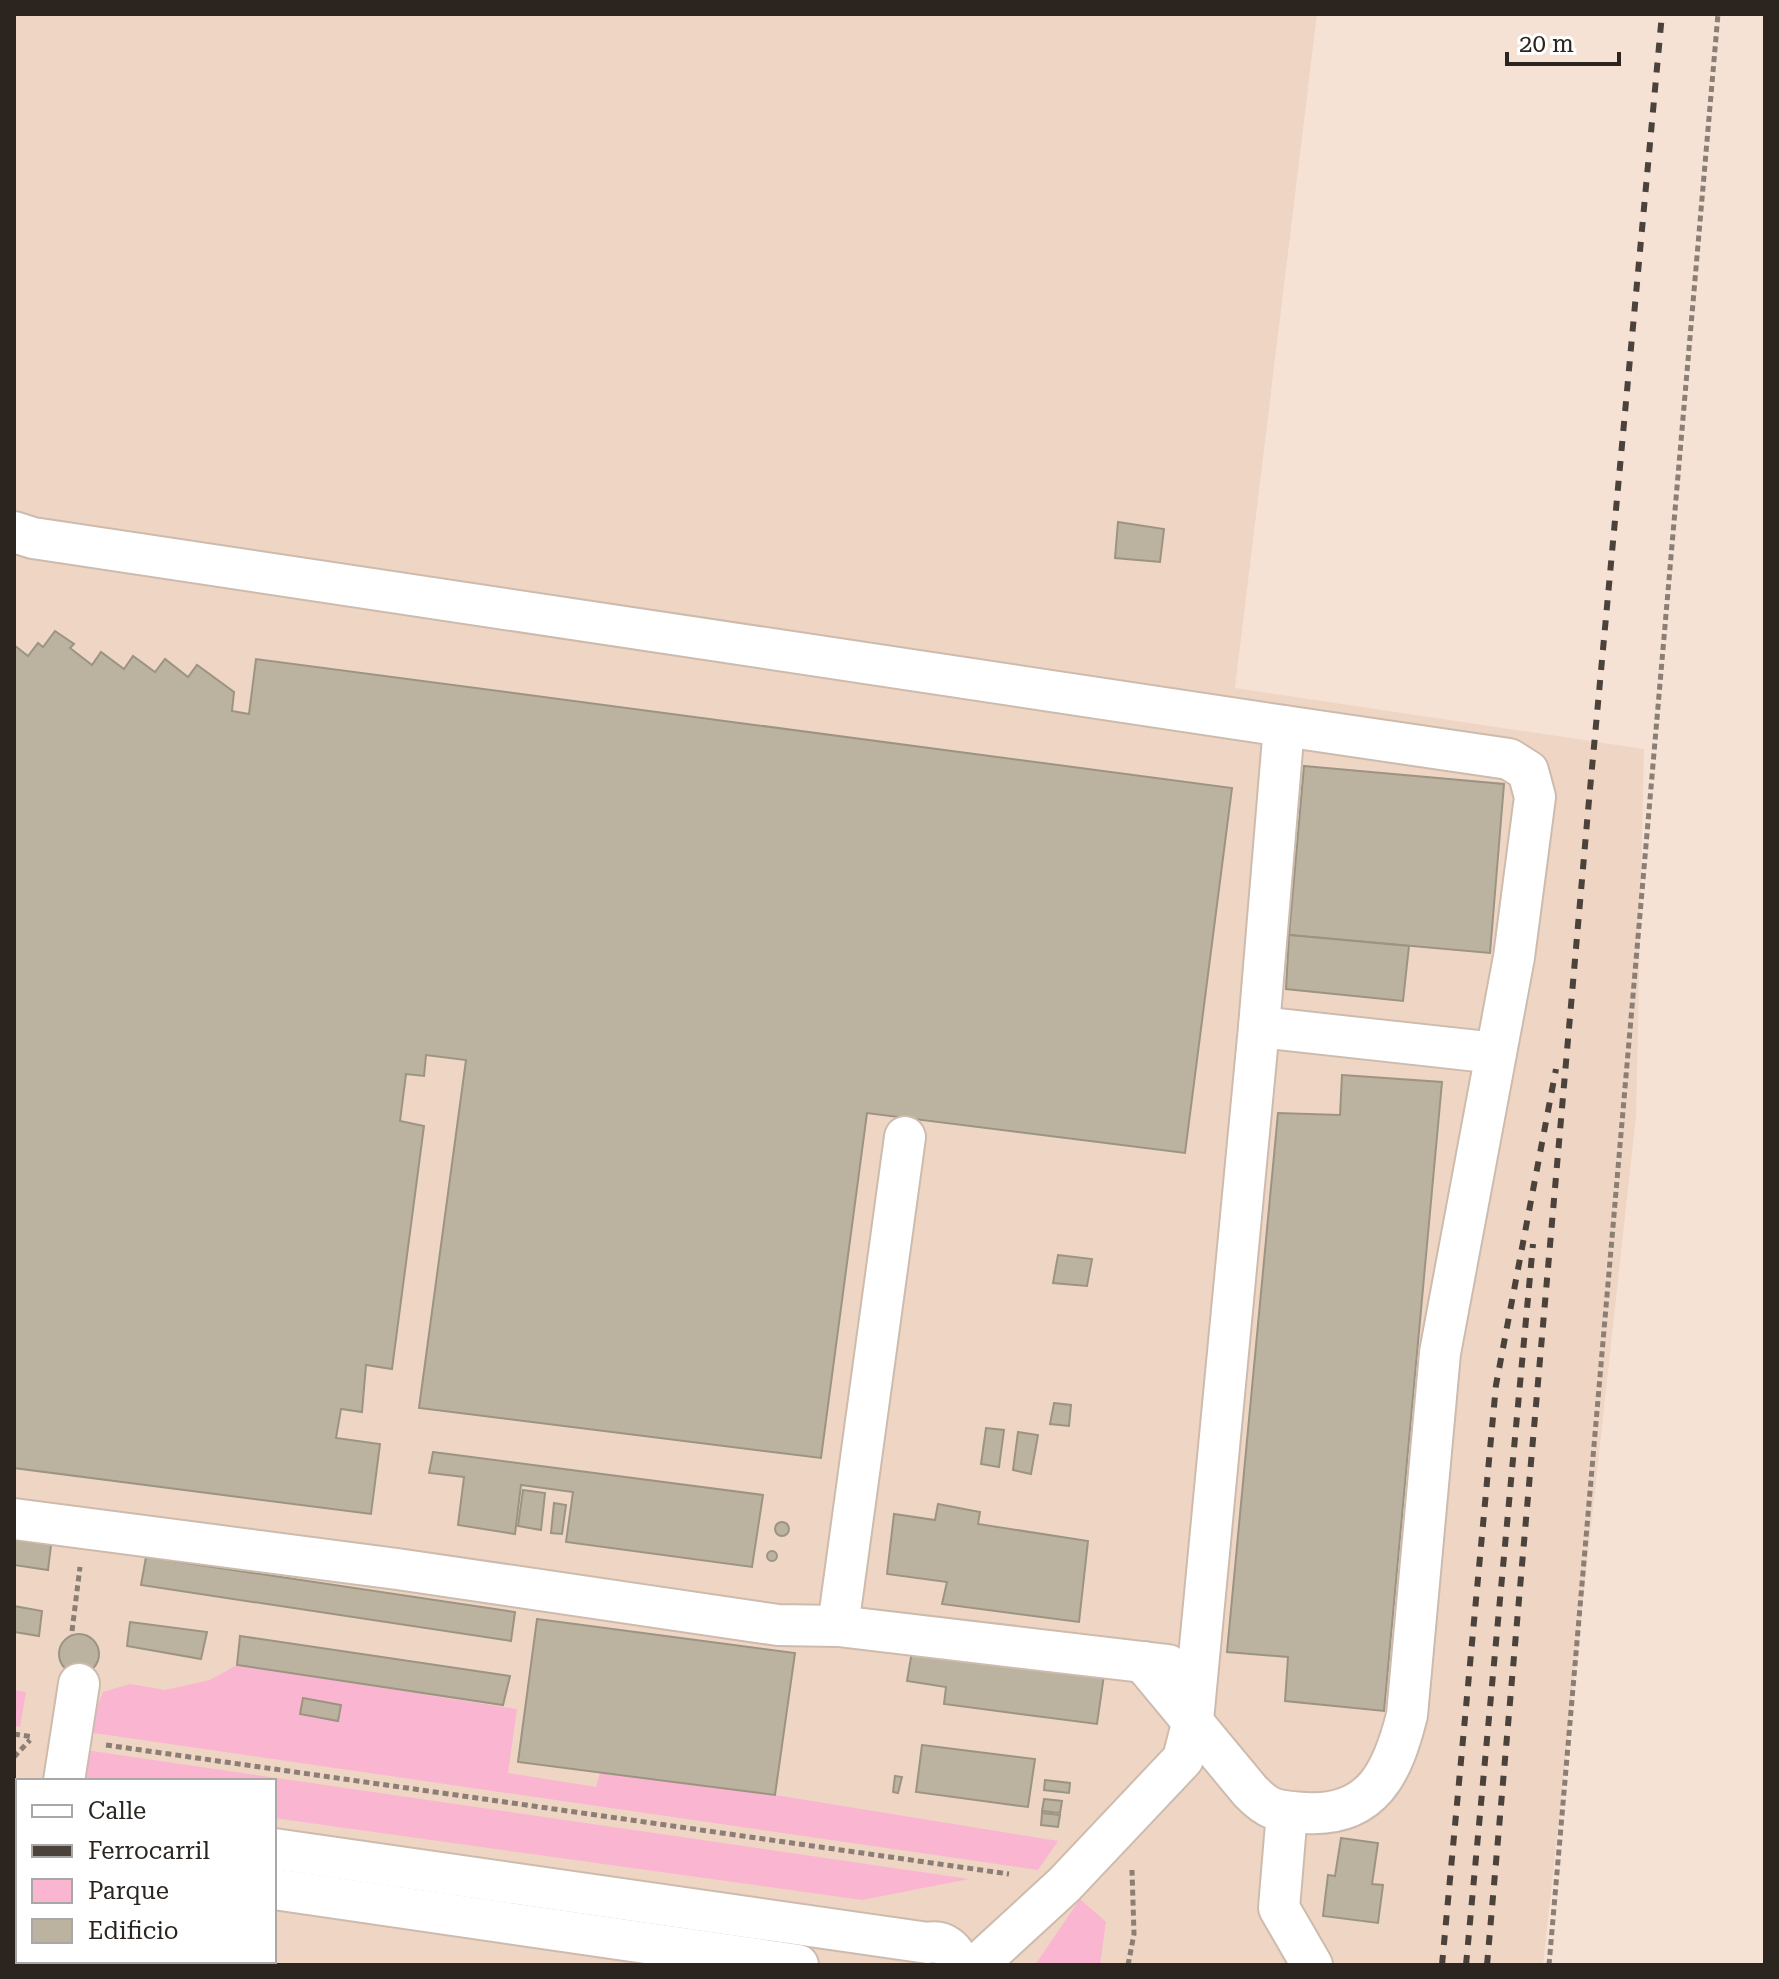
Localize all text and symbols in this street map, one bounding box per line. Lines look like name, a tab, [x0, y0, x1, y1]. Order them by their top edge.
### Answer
scale bar	[1507, 16, 1619, 66]
text: 20 m	[1519, 30, 1574, 58]
legend	[16, 1779, 276, 1963]
text: Calle	[88, 1797, 146, 1825]
text: Ferrocarril	[88, 1837, 210, 1865]
text: Parque	[88, 1877, 169, 1905]
text: Edificio	[88, 1917, 179, 1945]

